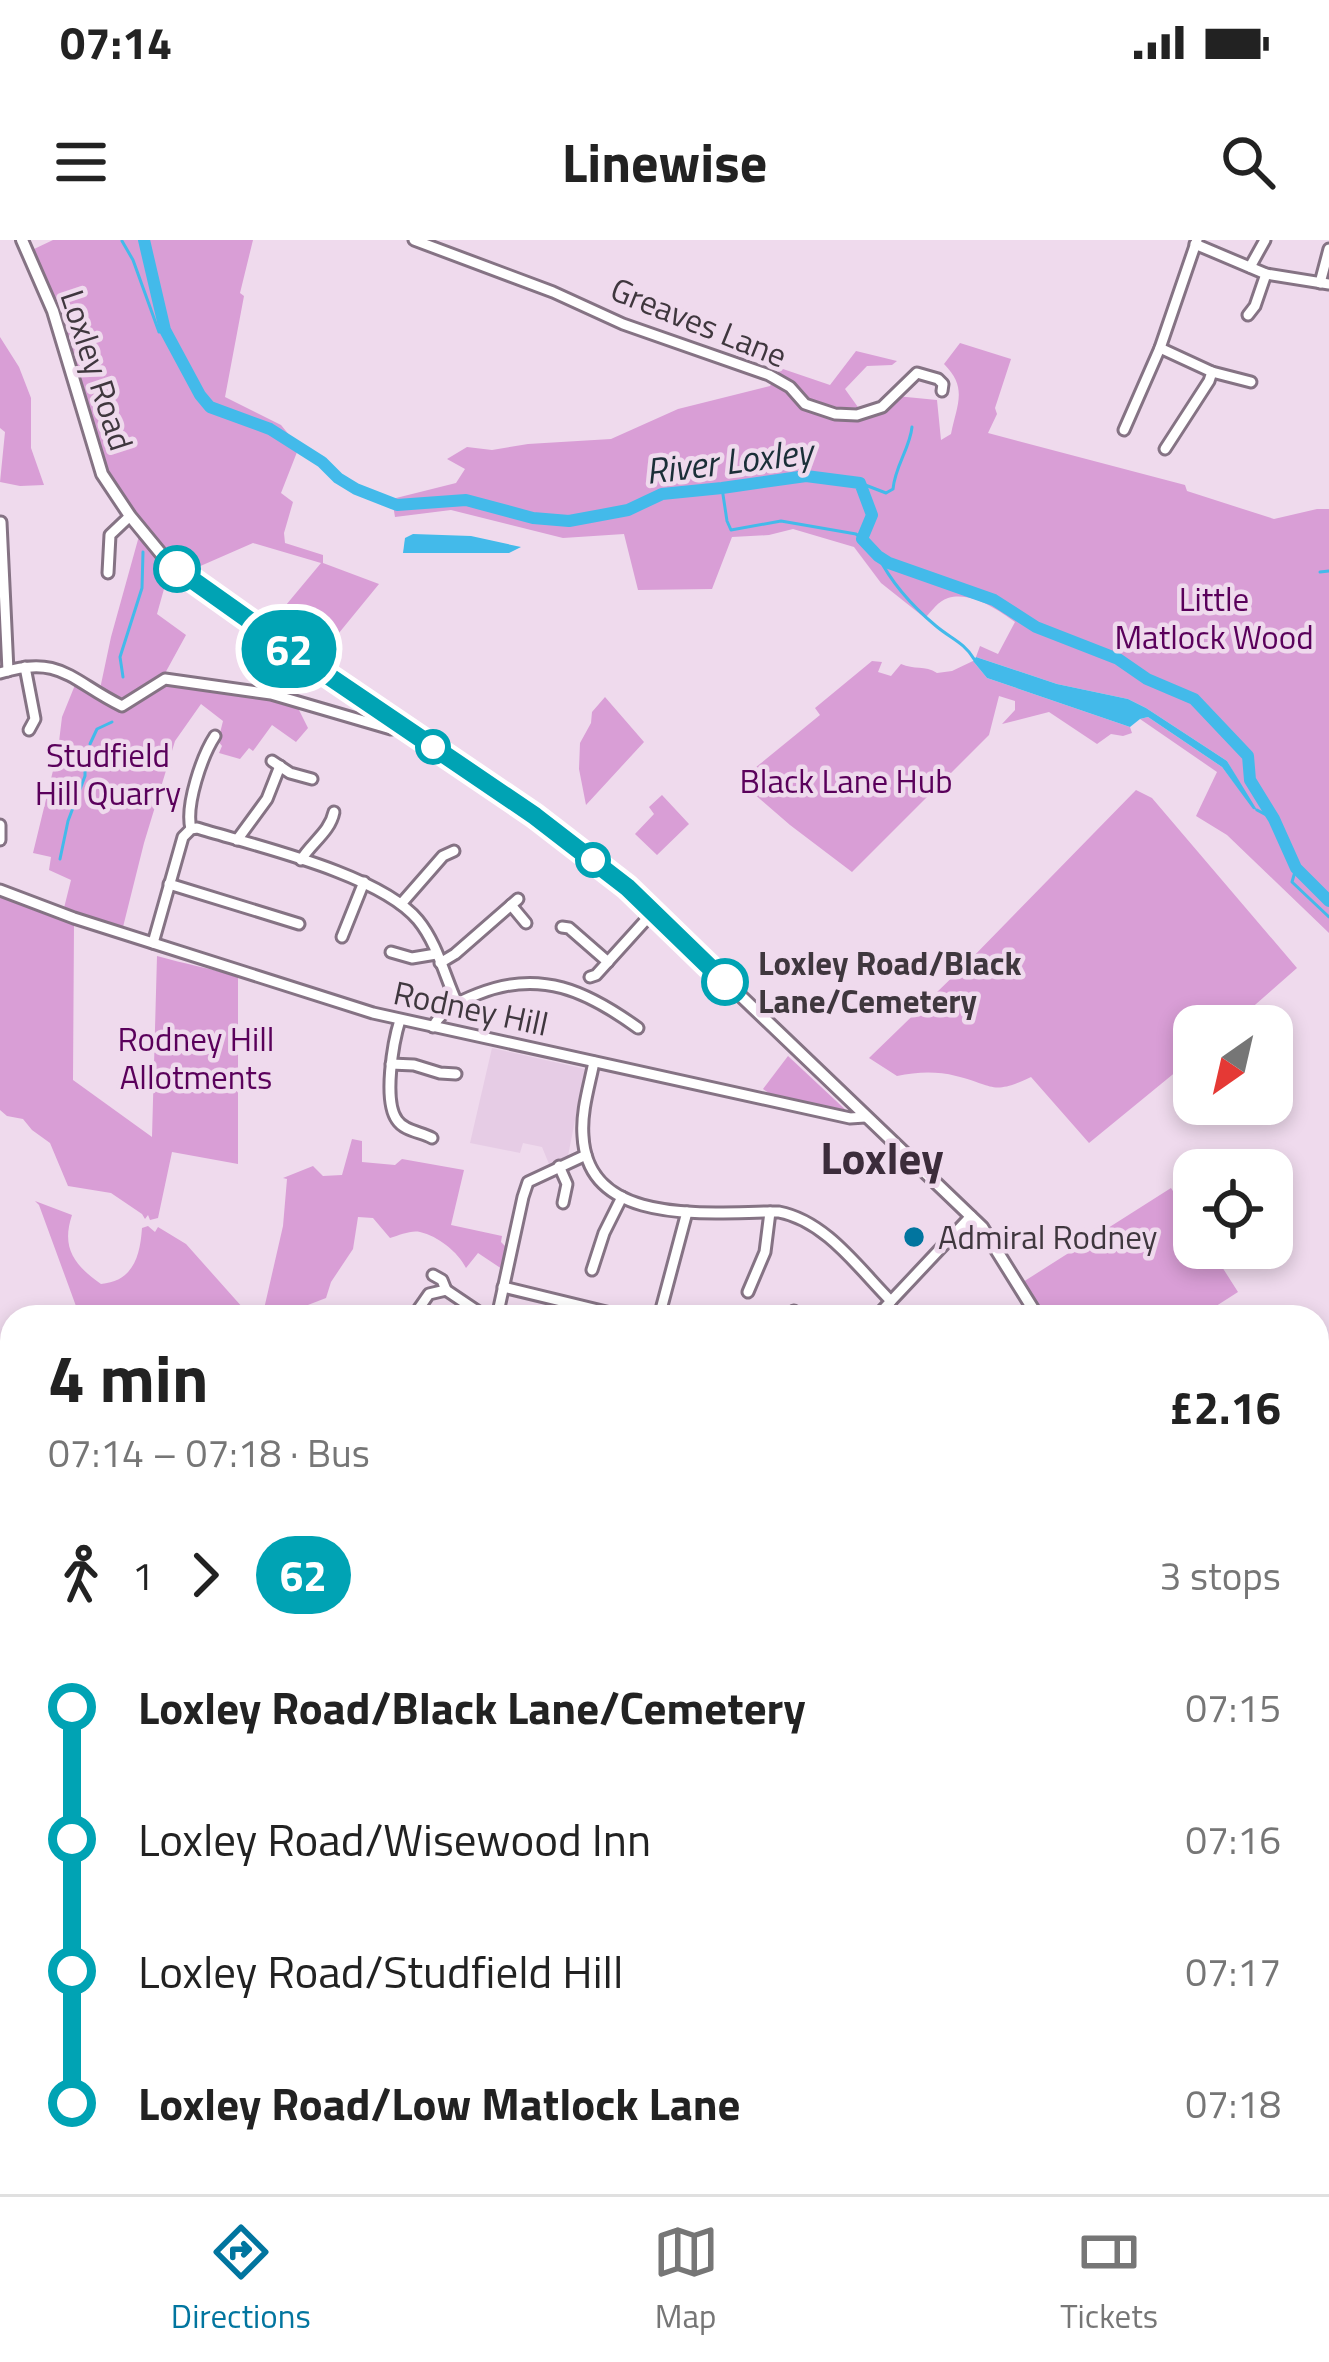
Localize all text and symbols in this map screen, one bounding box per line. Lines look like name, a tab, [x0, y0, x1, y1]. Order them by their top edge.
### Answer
text: 07:14	[60, 8, 172, 76]
text: Linewise	[562, 121, 767, 203]
icon: menu	[48, 129, 114, 195]
icon: search	[1215, 129, 1281, 195]
street label: Greaves Lane	[603, 264, 795, 380]
street label: Loxley Road	[48, 283, 146, 457]
water label: River Loxley	[642, 423, 819, 498]
unlabelled marker	[155, 547, 199, 591]
park label: Little Matlock Wood	[1114, 574, 1314, 662]
line badge: 62	[235, 610, 343, 688]
text: 62	[265, 617, 313, 681]
park label: Studfield Hill Quarry	[35, 730, 181, 818]
unlabelled marker	[417, 731, 449, 763]
park label: Black Lane Hub	[739, 756, 953, 806]
unlabelled marker	[577, 844, 609, 876]
place label: Loxley Road/Black Lane/Cemetery	[758, 938, 1021, 1026]
marker: Loxley Road/Black Lane/Cemetery	[703, 960, 747, 1004]
street label: Rodney Hill	[389, 967, 553, 1049]
north arrow	[1173, 1005, 1293, 1125]
map controls	[1173, 1005, 1293, 1269]
park label: Rodney Hill Allotments	[118, 1014, 274, 1102]
district label: Loxley	[820, 1123, 944, 1191]
button: locate	[1173, 1149, 1293, 1269]
place label: Admiral Rodney	[938, 1212, 1158, 1262]
marker: Admiral Rodney	[901, 1224, 927, 1250]
text: 4 min	[48, 1327, 208, 1428]
text: £2.16	[1169, 1373, 1281, 1441]
text: 07:14 – 07:18 · Bus	[48, 1423, 370, 1482]
icon: walk	[48, 1542, 114, 1608]
icon: forward	[172, 1542, 238, 1608]
text: 62	[280, 1543, 327, 1607]
text: 1	[132, 1546, 154, 1605]
text: 3 stops	[1159, 1546, 1281, 1605]
text: Loxley Road/Black Lane/Cemetery	[138, 1673, 806, 1741]
text: 07:15	[1185, 1678, 1281, 1737]
text: Loxley Road/Wisewood Inn	[138, 1805, 651, 1873]
text: 07:16	[1185, 1810, 1281, 1869]
text: Loxley Road/Studfield Hill	[138, 1937, 623, 2005]
text: 07:17	[1185, 1942, 1281, 2001]
text: Loxley Road/Low Matlock Lane	[138, 2069, 740, 2137]
text: 07:18	[1185, 2074, 1281, 2133]
tab: Directions	[171, 2219, 311, 2341]
tab: Map	[653, 2219, 719, 2341]
tab: Tickets	[1060, 2219, 1158, 2341]

